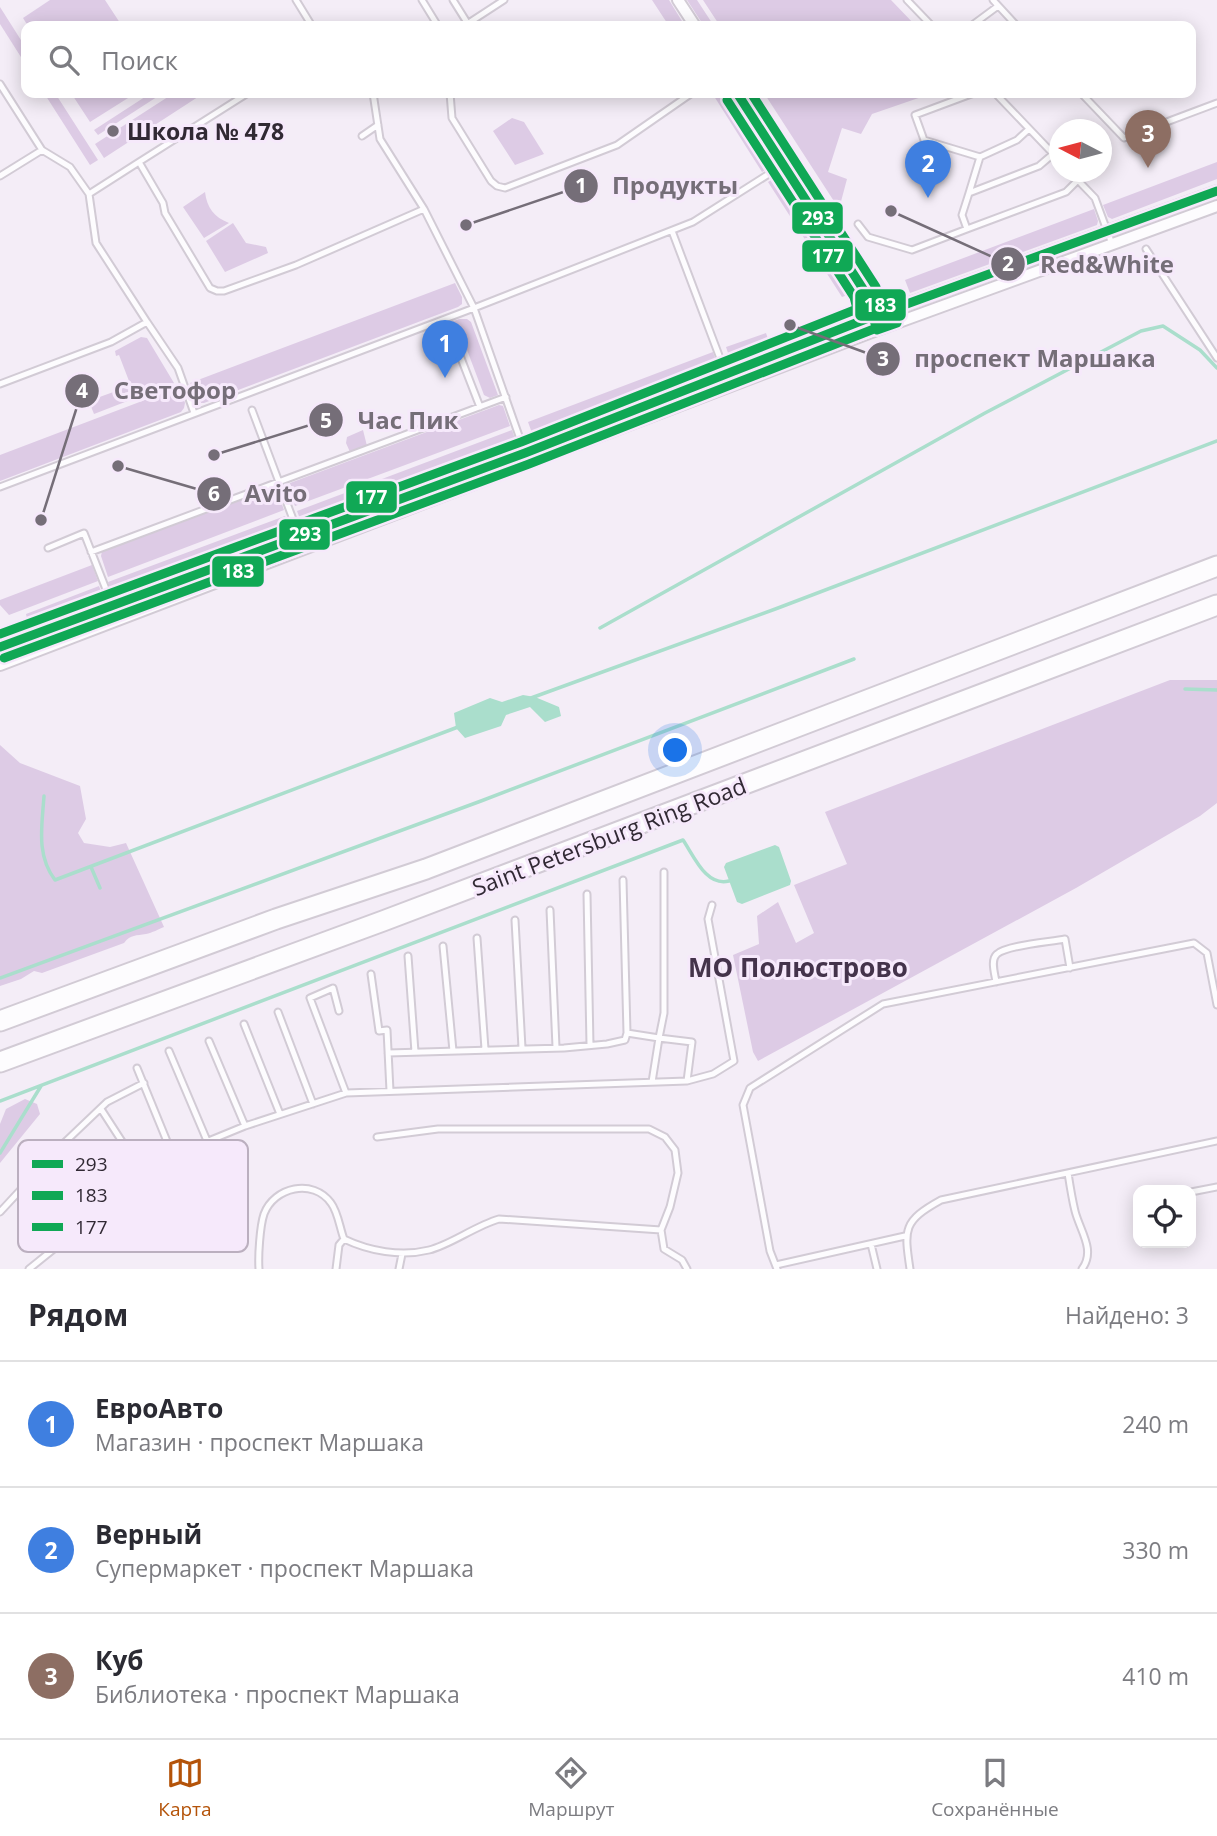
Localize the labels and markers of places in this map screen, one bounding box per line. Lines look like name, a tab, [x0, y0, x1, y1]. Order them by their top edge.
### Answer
pin: 3	[1125, 110, 1171, 168]
place label: Школа № 478	[127, 115, 284, 147]
marker: Школа № 478	[105, 123, 121, 139]
pin: 2	[905, 140, 951, 198]
callout: Продукты	[563, 164, 752, 209]
callout: Red&White	[991, 242, 1188, 287]
pin: 1	[422, 320, 468, 378]
callout: проспект Маршака	[865, 337, 1170, 382]
callout: Светофор	[64, 368, 250, 413]
callout: Час Пик	[309, 398, 472, 443]
callout: Avito	[196, 471, 322, 516]

